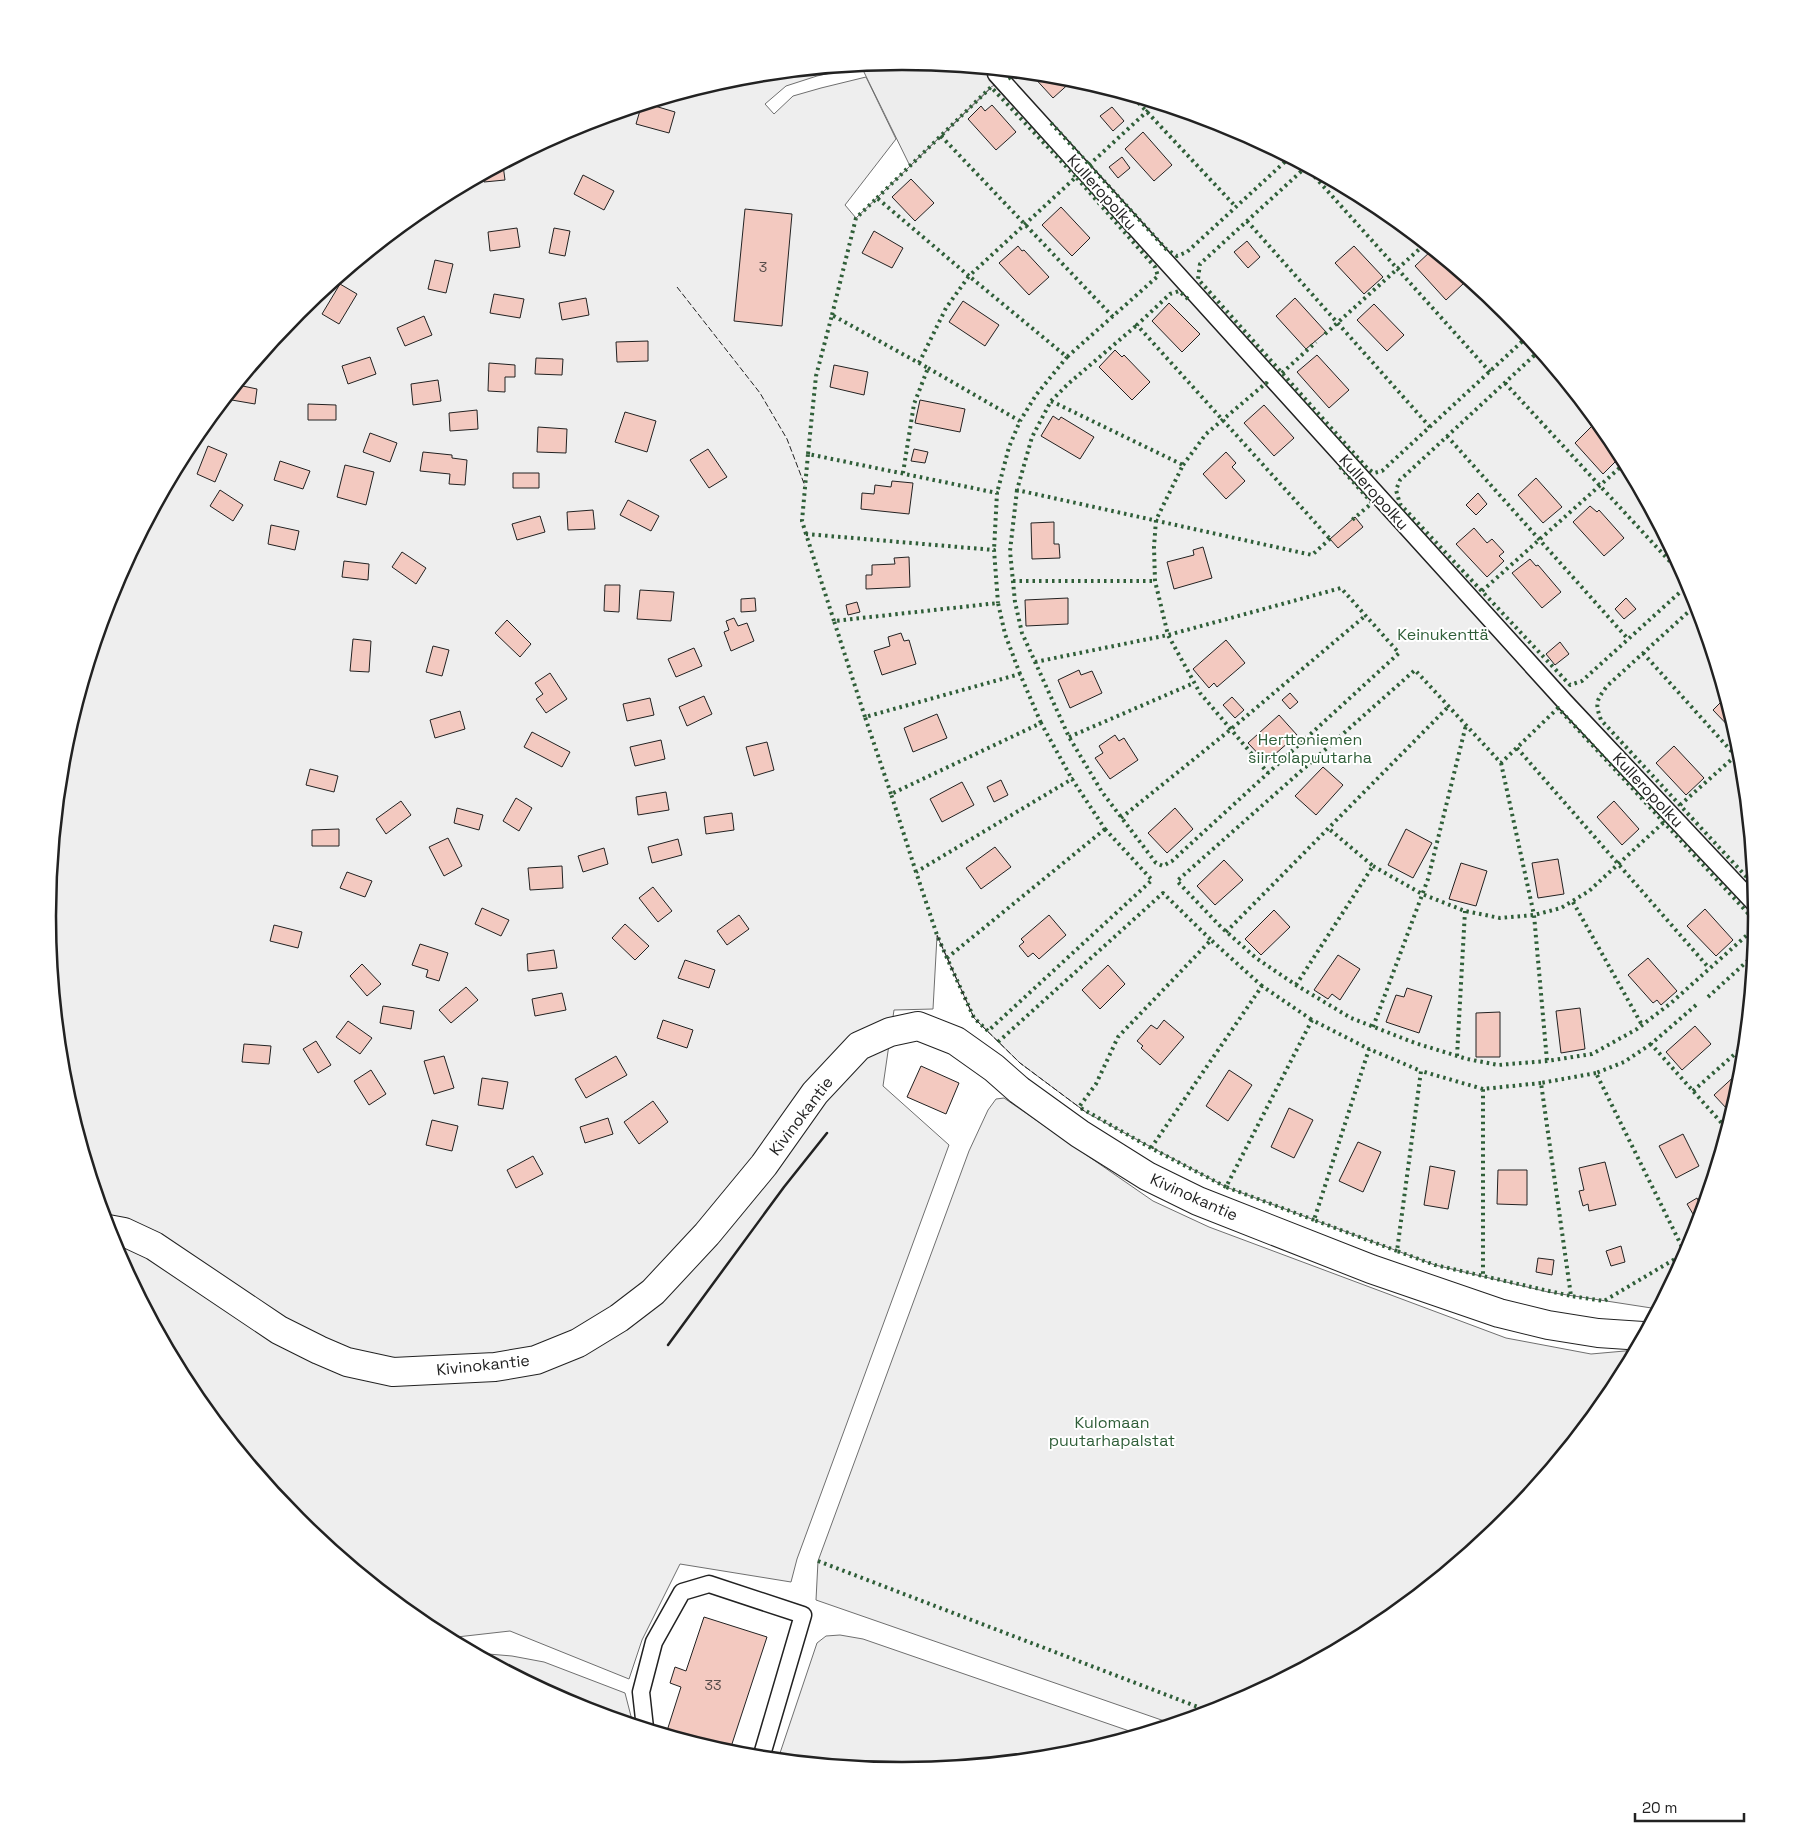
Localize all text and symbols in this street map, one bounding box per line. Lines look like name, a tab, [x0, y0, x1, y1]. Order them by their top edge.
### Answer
street label: Kulleropolku	[1062, 150, 1142, 234]
house number: 3	[759, 258, 767, 276]
street label: Kulleropolku	[1334, 450, 1414, 534]
park label: Keinukenttä	[1397, 624, 1489, 645]
park label: Herttoniemen siirtolapuutarha	[1248, 729, 1372, 768]
street label: Kulleropolku	[1608, 748, 1688, 832]
street label: Kivinokantie	[764, 1072, 838, 1160]
street label: Kivinokantie	[1147, 1168, 1241, 1226]
street label: Kivinokantie	[435, 1350, 531, 1380]
park label: Kulomaan puutarhapalstat	[1049, 1412, 1175, 1451]
house number: 33	[705, 1676, 721, 1694]
scale bar	[1635, 1790, 1744, 1822]
text: 20 m	[1642, 1798, 1677, 1817]

